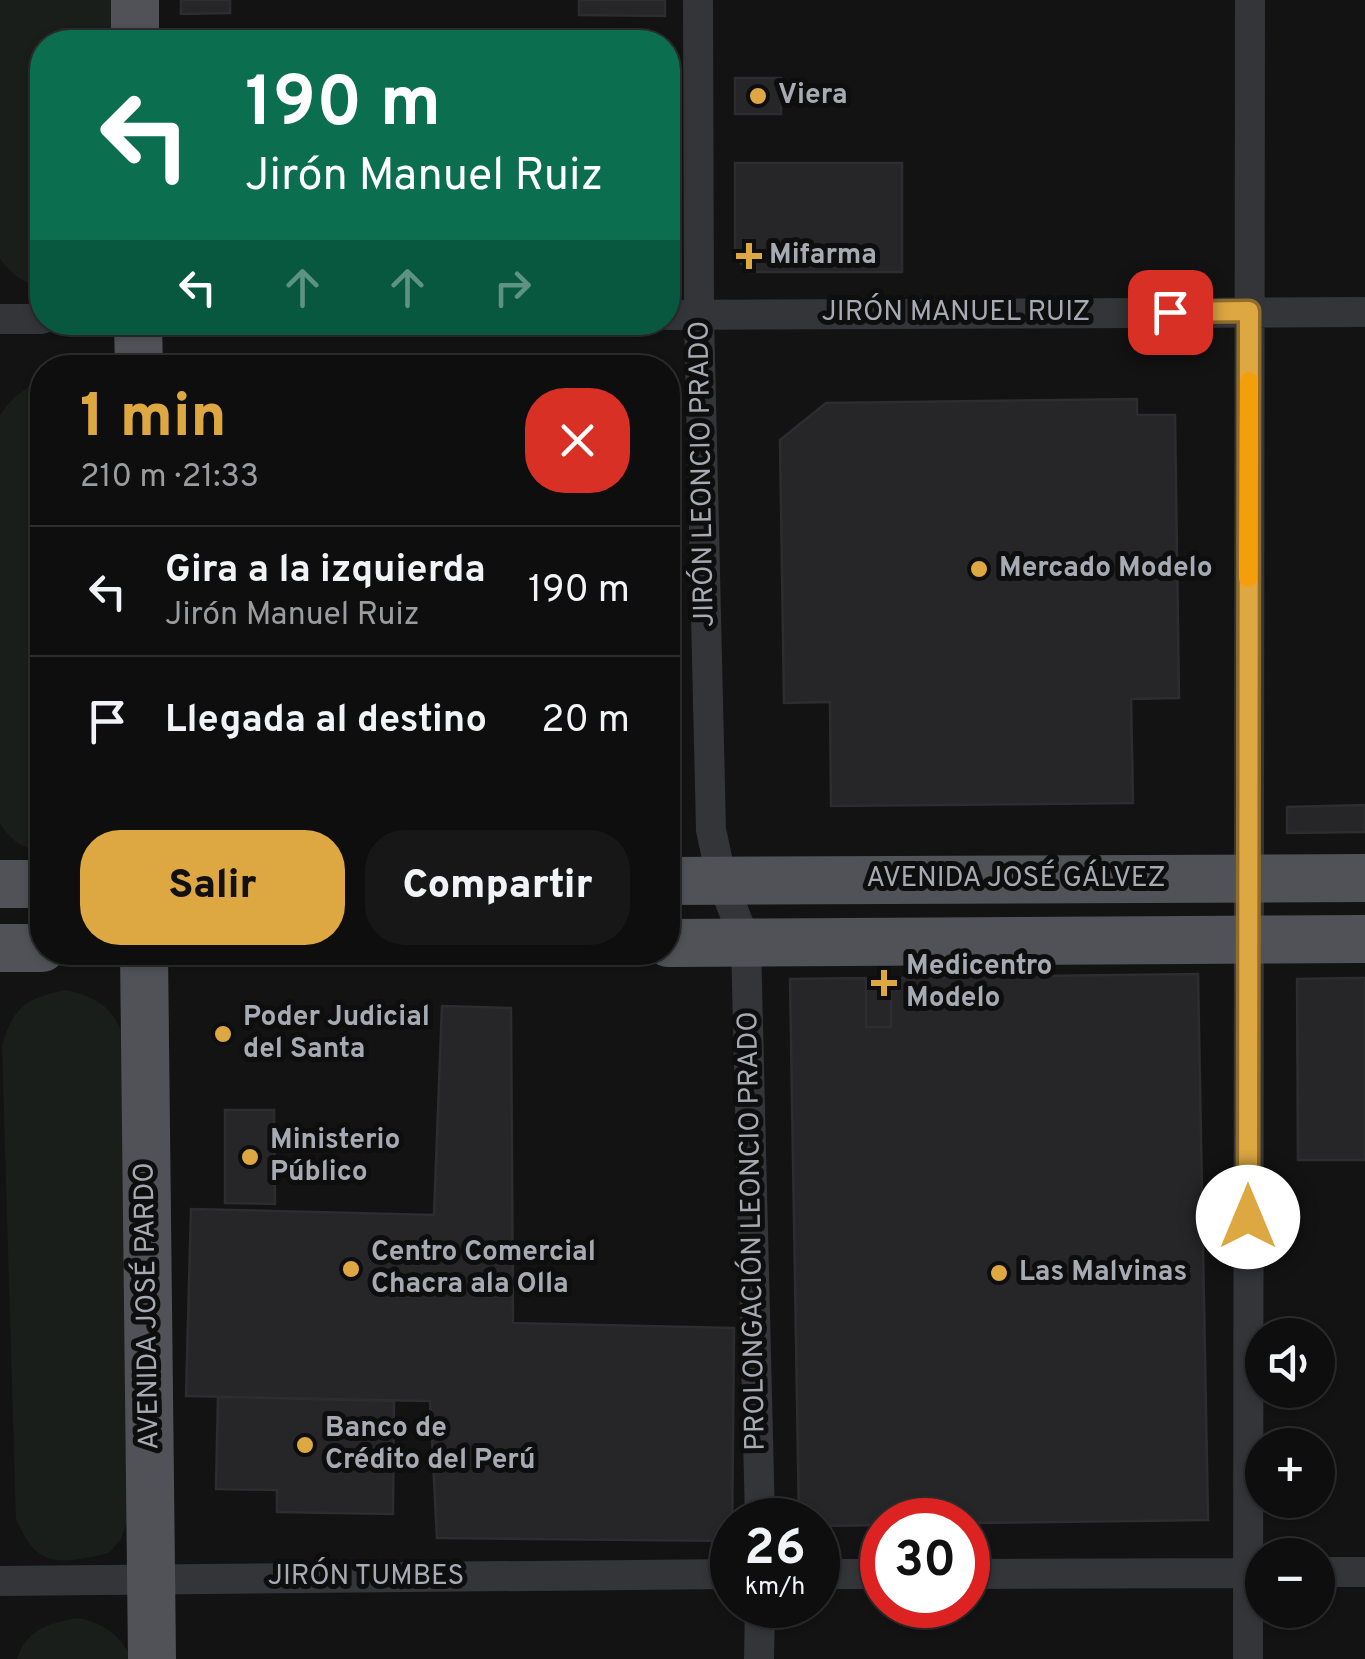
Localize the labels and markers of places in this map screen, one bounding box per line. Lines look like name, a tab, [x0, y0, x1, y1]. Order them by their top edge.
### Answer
place label: Viera	[778, 78, 848, 114]
marker: Viera	[747, 85, 769, 107]
place label: Mifarma	[769, 238, 877, 274]
marker: Mifarma	[738, 245, 760, 267]
pin	[1128, 270, 1213, 355]
place label: Mercado Modelo	[999, 551, 1213, 587]
marker: Mercado Modelo	[968, 558, 990, 580]
place label: Medicentro Modelo	[906, 949, 1052, 1017]
marker: Medicentro Modelo	[871, 970, 897, 996]
place label: Poder Judicial del Santa	[243, 1000, 430, 1068]
marker: Poder Judicial del Santa	[212, 1023, 234, 1045]
place label: Ministerio Público	[270, 1123, 400, 1191]
marker: Ministerio Público	[239, 1146, 261, 1168]
place label: Centro Comercial Chacra ala Olla	[371, 1235, 596, 1303]
place label: Las Malvinas	[1019, 1255, 1187, 1291]
marker: Centro Comercial Chacra ala Olla	[340, 1258, 362, 1280]
marker: Las Malvinas	[988, 1262, 1010, 1284]
place label: Banco de Crédito del Perú	[325, 1411, 536, 1479]
marker: Banco de Crédito del Perú	[294, 1434, 316, 1456]

